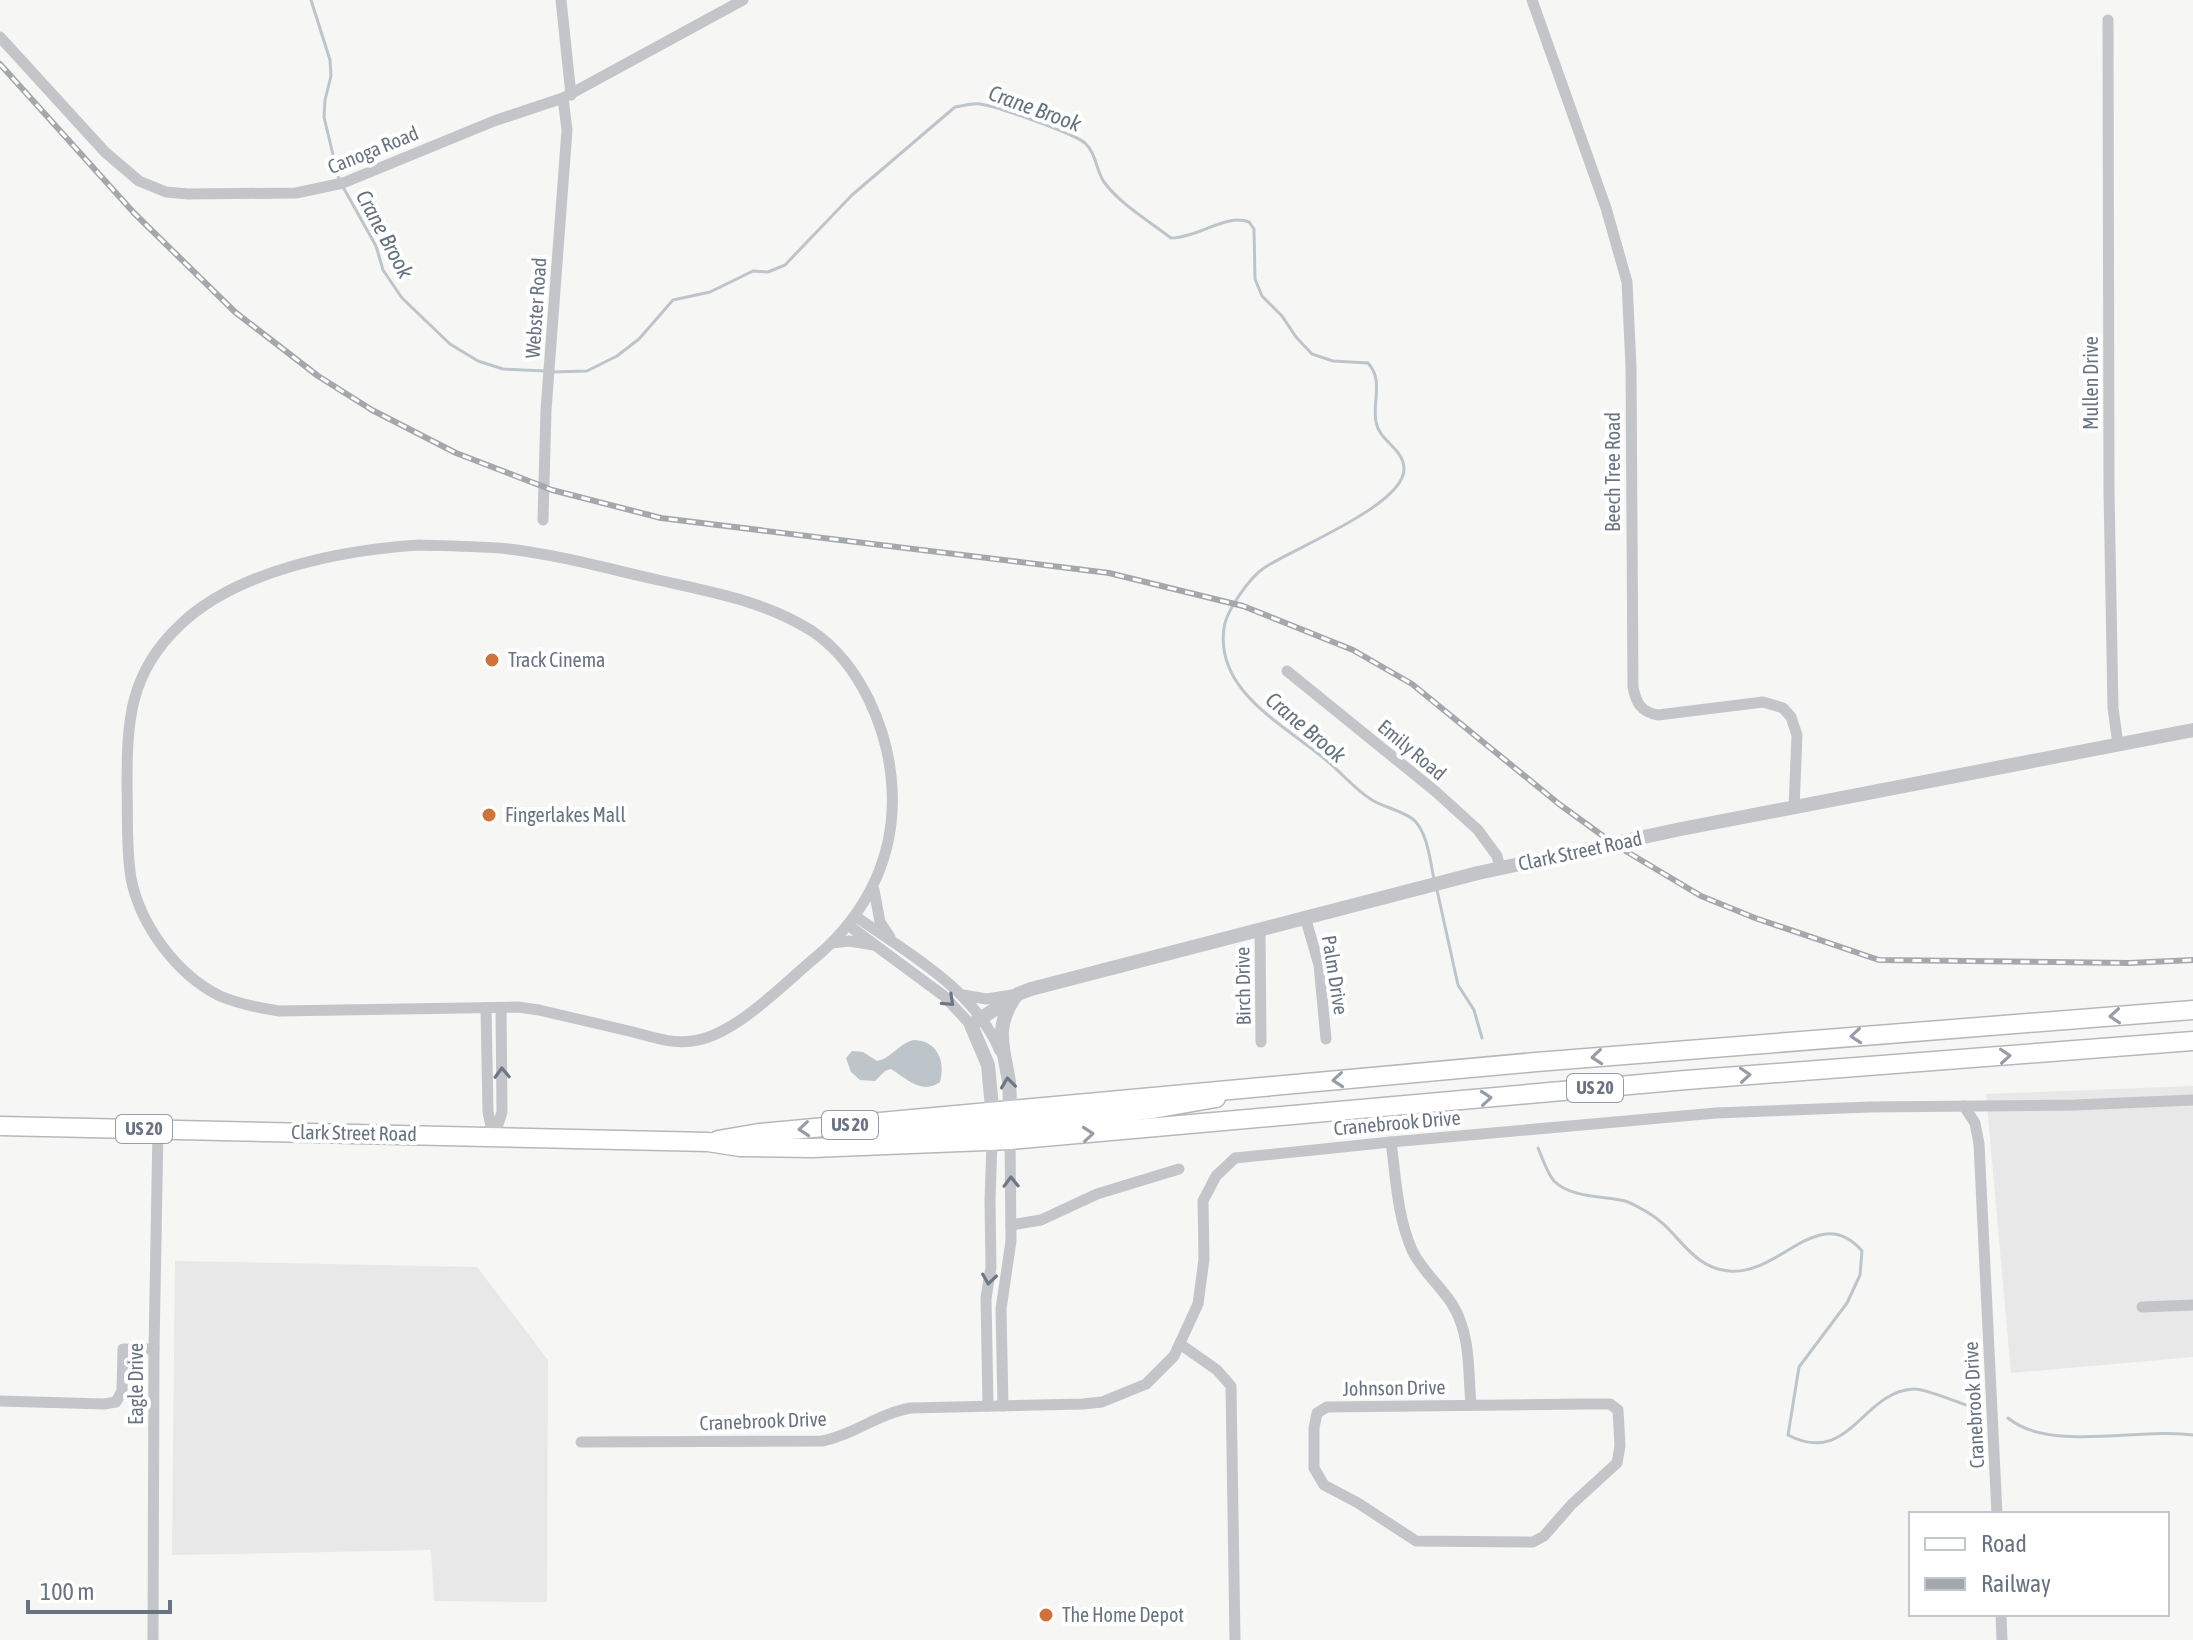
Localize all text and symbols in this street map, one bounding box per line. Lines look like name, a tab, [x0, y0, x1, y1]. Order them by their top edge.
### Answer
water label: Crane Brook	[985, 79, 1085, 137]
street label: Canoga Road	[324, 121, 422, 178]
water label: Crane Brook	[351, 185, 419, 283]
street label: Webster Road	[521, 257, 550, 359]
street label: Mullen Drive	[2079, 336, 2102, 430]
street label: Beech Tree Road	[1601, 412, 1624, 532]
place label: Track Cinema	[508, 648, 605, 671]
marker: Track Cinema	[483, 651, 501, 669]
water label: Crane Brook	[1261, 686, 1351, 768]
street label: Emily Road	[1374, 715, 1451, 785]
place label: Fingerlakes Mall	[505, 803, 626, 826]
marker: Fingerlakes Mall	[480, 806, 498, 824]
street label: Clark Street Road	[1516, 826, 1644, 875]
street label: Palm Drive	[1318, 934, 1353, 1016]
street label: Birch Drive	[1230, 946, 1255, 1026]
one-way arrow	[939, 992, 954, 1006]
one-way arrow	[2108, 1007, 2121, 1024]
one-way arrow	[1849, 1027, 1862, 1044]
one-way arrow	[1998, 1048, 2011, 1065]
one-way arrow	[1590, 1049, 1603, 1066]
one-way arrow	[493, 1066, 510, 1079]
one-way arrow	[1739, 1067, 1752, 1084]
one-way arrow	[1331, 1072, 1344, 1089]
road number: US 20	[1567, 1074, 1623, 1102]
one-way arrow	[999, 1076, 1016, 1089]
one-way arrow	[1480, 1089, 1493, 1106]
street label: Cranebrook Drive	[1333, 1106, 1461, 1139]
road number: US 20	[822, 1111, 878, 1139]
road number: US 20	[116, 1115, 172, 1143]
street label: Clark Street Road	[291, 1120, 417, 1145]
one-way arrow	[797, 1120, 810, 1137]
one-way arrow	[1082, 1125, 1095, 1142]
one-way arrow	[1002, 1175, 1019, 1188]
one-way arrow	[981, 1272, 998, 1286]
street label: Cranebrook Drive	[1959, 1341, 1988, 1469]
street label: Eagle Drive	[124, 1343, 147, 1425]
street label: Johnson Drive	[1342, 1375, 1446, 1400]
street label: Cranebrook Drive	[699, 1407, 827, 1434]
legend	[1909, 1512, 2169, 1616]
text: Road	[1981, 1530, 2027, 1557]
scale bar	[28, 1564, 170, 1614]
text: Railway	[1981, 1570, 2051, 1597]
text: 100 m	[40, 1578, 94, 1605]
place label: The Home Depot	[1062, 1603, 1184, 1626]
marker: The Home Depot	[1037, 1606, 1055, 1624]

